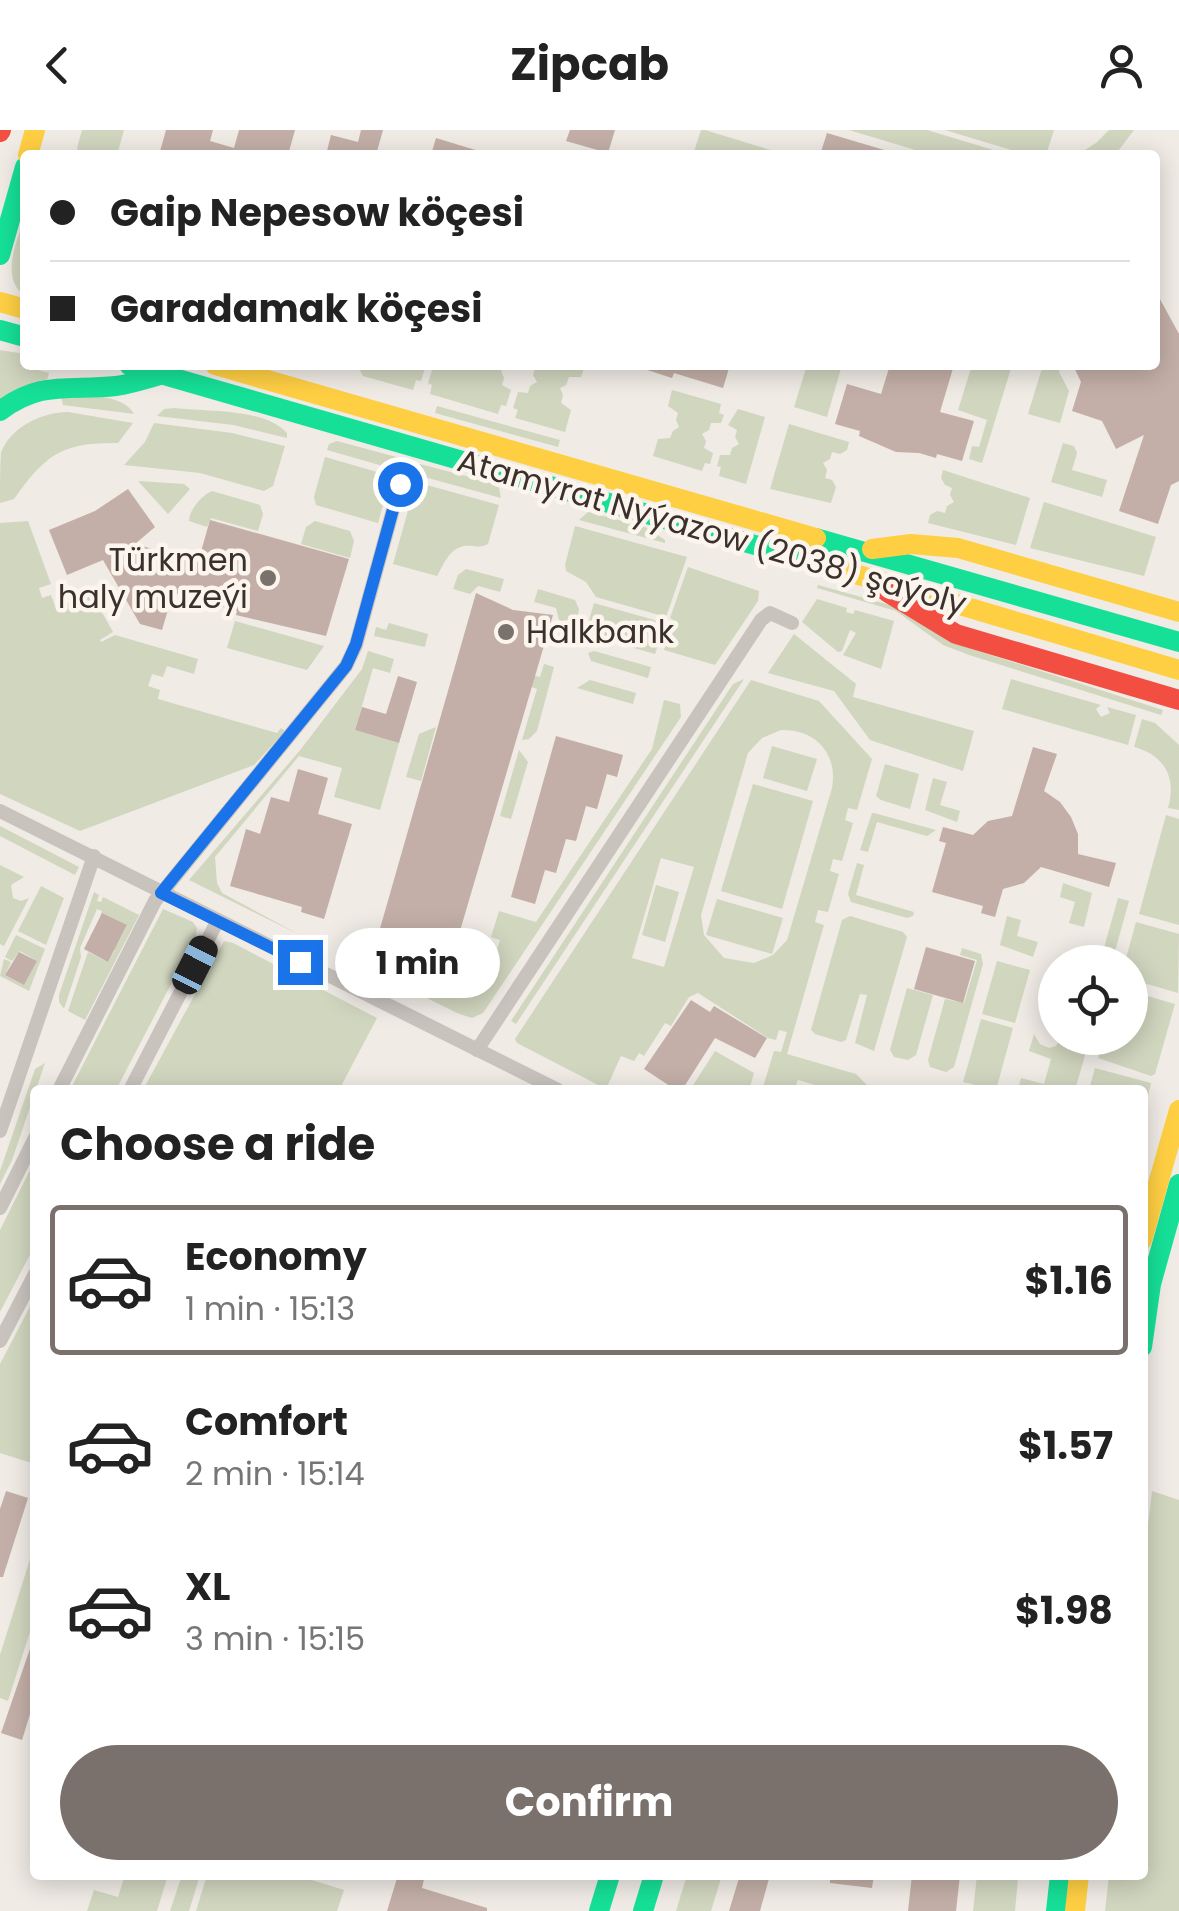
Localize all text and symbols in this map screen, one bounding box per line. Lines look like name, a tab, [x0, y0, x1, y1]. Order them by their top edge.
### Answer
text: Zipcab	[510, 33, 669, 96]
icon: back	[30, 38, 85, 93]
icon: person	[1094, 38, 1149, 93]
text: Gaip Nepesow köçesi	[110, 186, 524, 239]
text: Garadamak köçesi	[110, 282, 483, 335]
street label: Atamyrat Nyýazow (2038) şaýoly	[452, 437, 972, 626]
route start	[378, 462, 423, 507]
place label: Türkmen haly muzeýi	[58, 537, 248, 619]
marker: Türkmen haly muzeýi	[257, 567, 279, 589]
place label: Halkbank	[526, 609, 675, 654]
marker: Halkbank	[495, 621, 517, 643]
callout: 1 min	[335, 927, 500, 997]
car	[168, 931, 222, 999]
route end	[278, 940, 323, 985]
text: 1 min	[376, 940, 459, 985]
map controls	[1038, 945, 1148, 1055]
button: locate	[1038, 945, 1148, 1055]
text: Choose a ride	[60, 1113, 375, 1176]
text: Economy	[185, 1230, 367, 1283]
icon: car	[65, 1235, 155, 1325]
text: $1.16	[1024, 1254, 1113, 1307]
text: 1 min · 15:13	[185, 1286, 355, 1331]
text: Comfort	[185, 1395, 348, 1448]
icon: car	[65, 1400, 155, 1490]
text: $1.57	[1018, 1419, 1113, 1472]
text: 2 min · 15:14	[185, 1451, 365, 1496]
text: XL	[185, 1560, 230, 1613]
icon: car	[65, 1565, 155, 1655]
text: $1.98	[1015, 1584, 1113, 1637]
text: 3 min · 15:15	[185, 1616, 365, 1661]
button: Confirm	[60, 1745, 1118, 1860]

